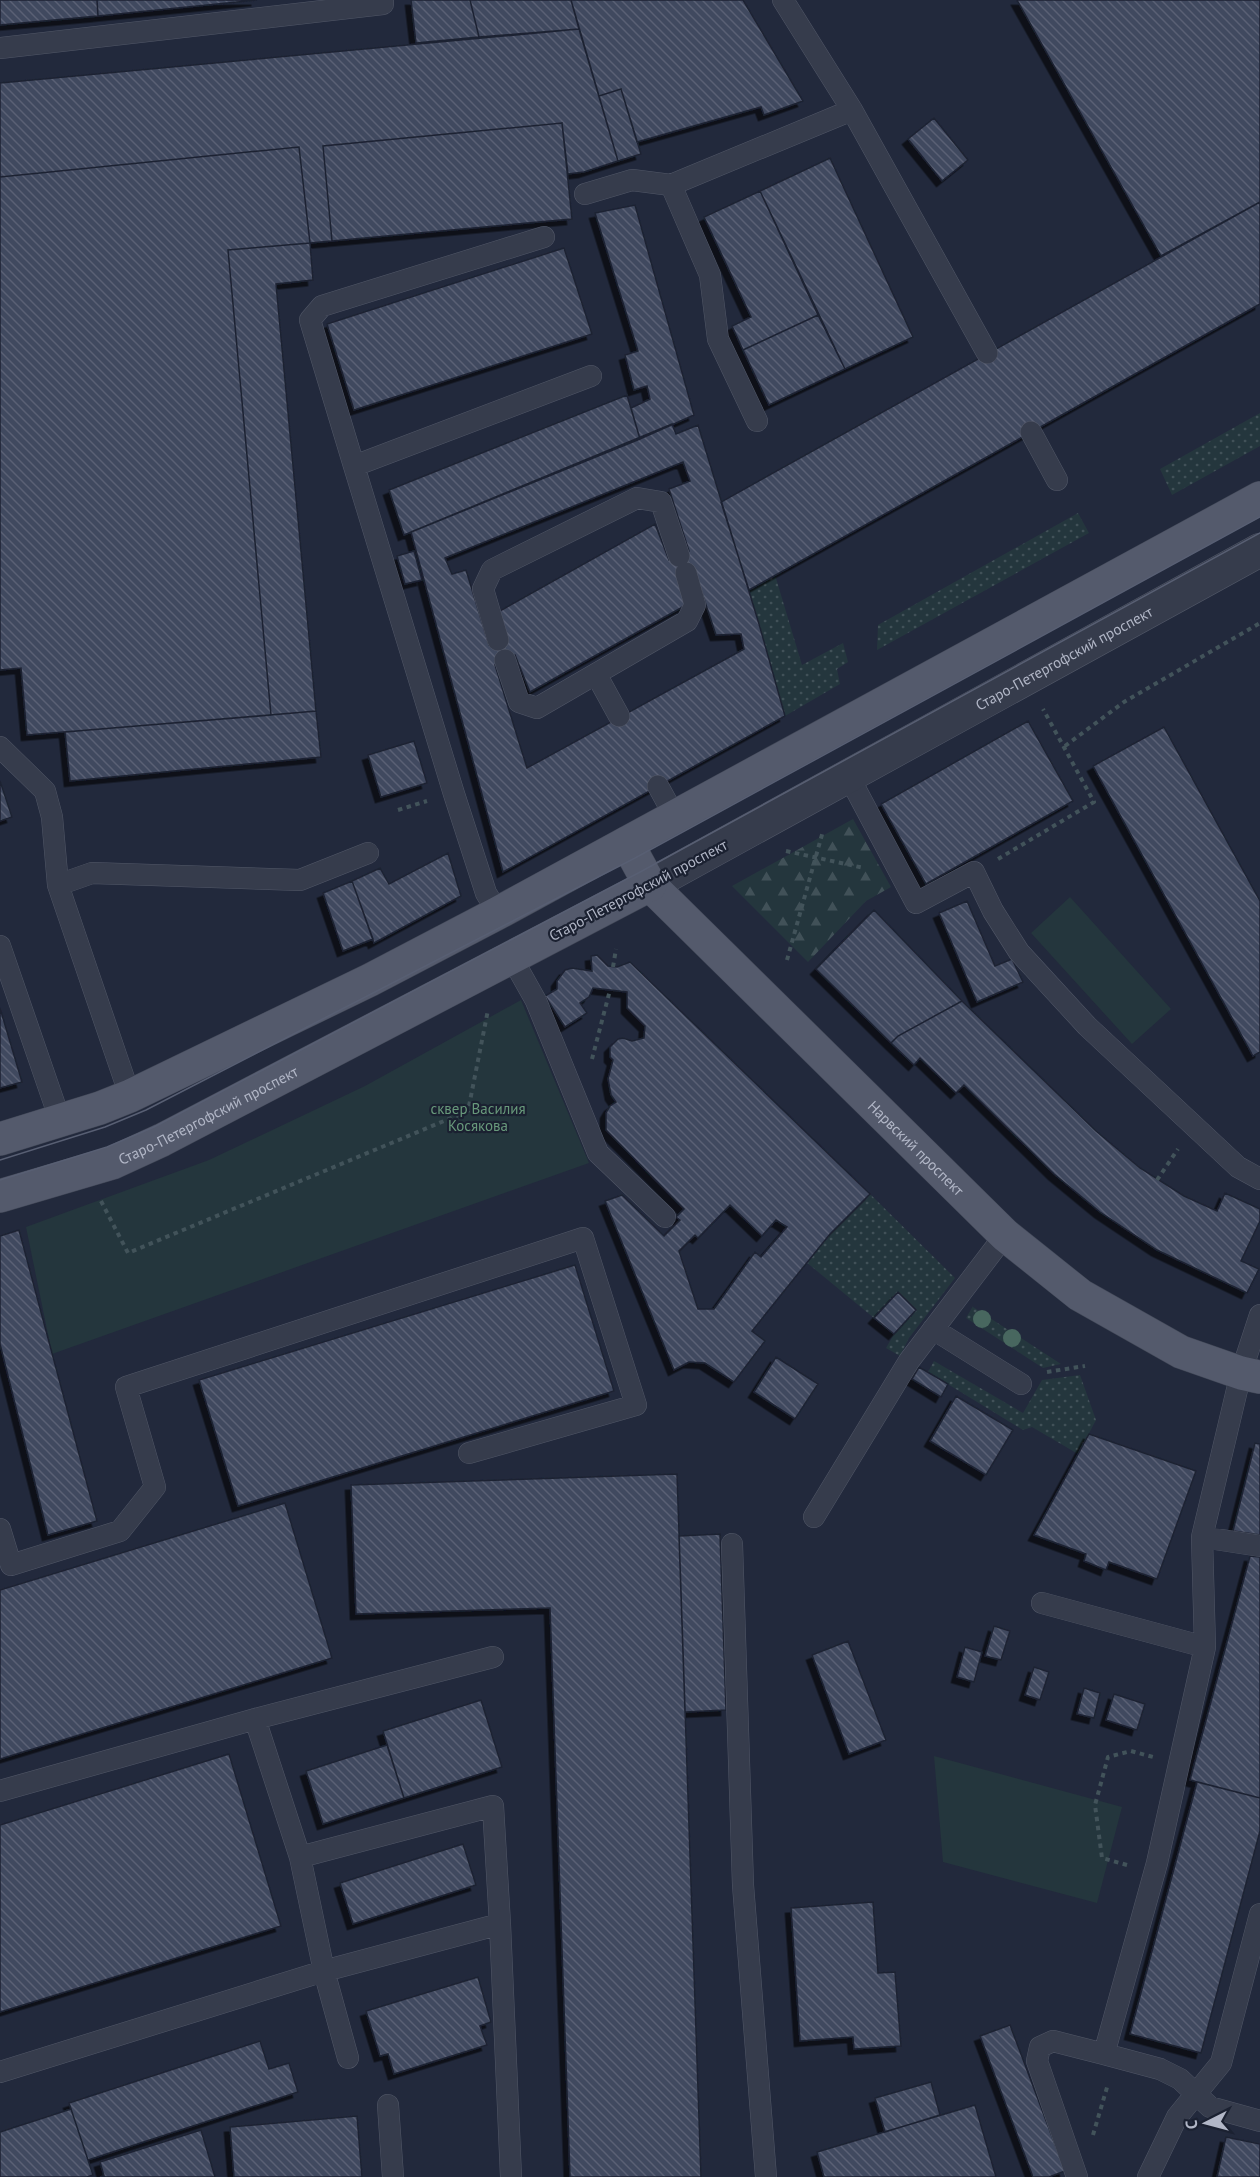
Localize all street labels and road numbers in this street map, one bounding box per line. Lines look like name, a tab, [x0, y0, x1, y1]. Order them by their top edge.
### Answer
street label: Старо-Петергофский проспект	[972, 601, 1156, 714]
street label: Старо-Петергофский проспект	[546, 835, 730, 945]
street label: Старо-Петергофский проспект	[115, 1061, 301, 1168]
street label: Нарвский проспект	[864, 1096, 968, 1199]

